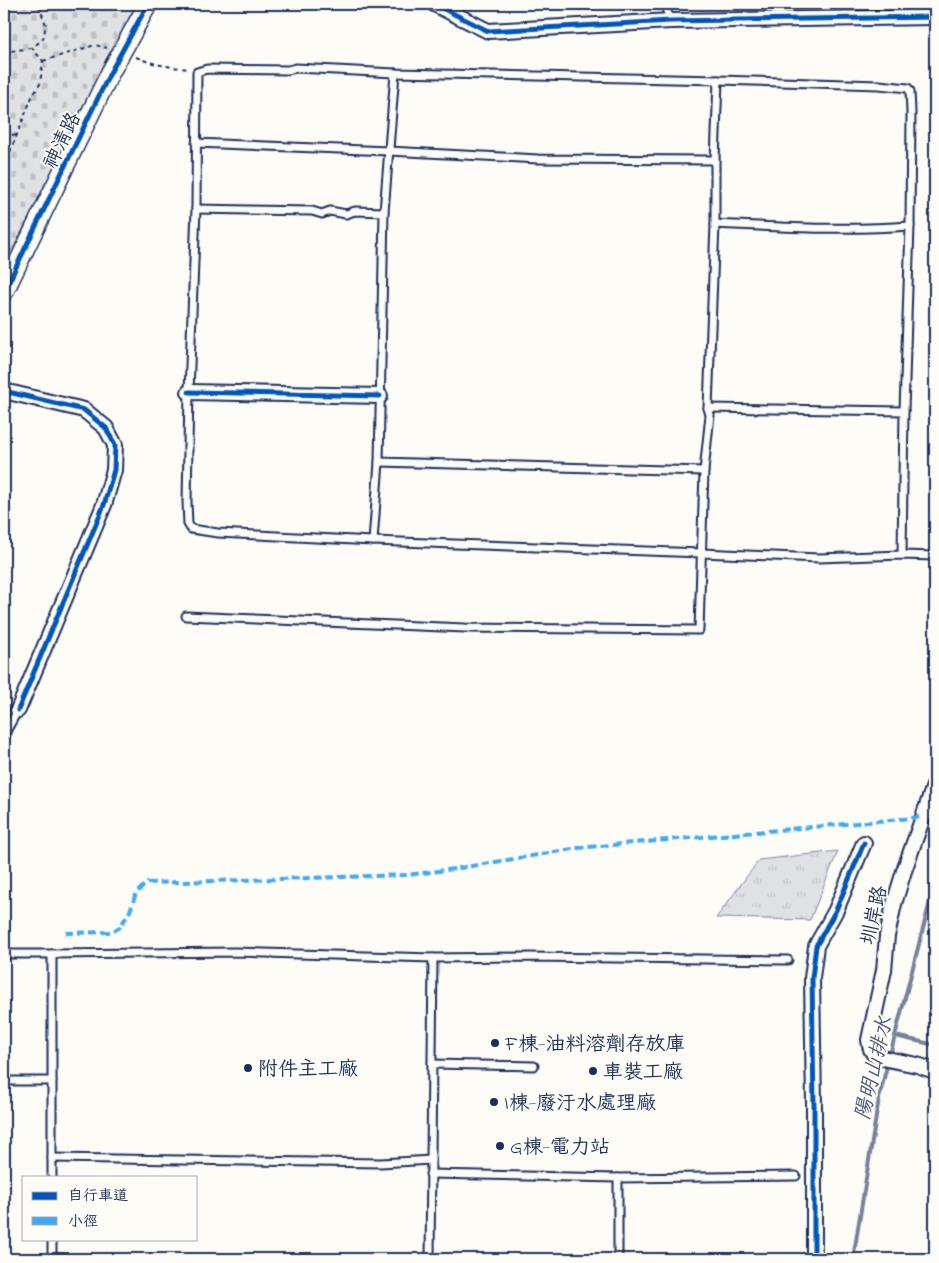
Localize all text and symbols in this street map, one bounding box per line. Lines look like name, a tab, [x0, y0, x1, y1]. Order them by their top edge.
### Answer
street label: 神清路	[37, 107, 90, 174]
street label: 圳岸路	[855, 882, 896, 948]
water label: 陽明山排水	[849, 1013, 902, 1123]
place label: F棟-油料溶劑存放庫	[504, 1031, 685, 1060]
marker: F棟-油料溶劑存放庫	[489, 1037, 501, 1049]
place label: 附件主工廠	[258, 1056, 358, 1085]
place label: 車裝工廠	[603, 1059, 683, 1088]
marker: 附件主工廠	[242, 1062, 254, 1074]
marker: 車裝工廠	[587, 1065, 599, 1077]
place label: I棟-廢汙水處理廠	[504, 1090, 656, 1119]
marker: I棟-廢汙水處理廠	[488, 1096, 500, 1108]
place label: G棟-電力站	[510, 1134, 610, 1163]
marker: G棟-電力站	[494, 1140, 506, 1152]
legend	[22, 1176, 198, 1240]
text: 自行車道	[68, 1185, 128, 1207]
text: 小徑	[68, 1211, 98, 1233]

